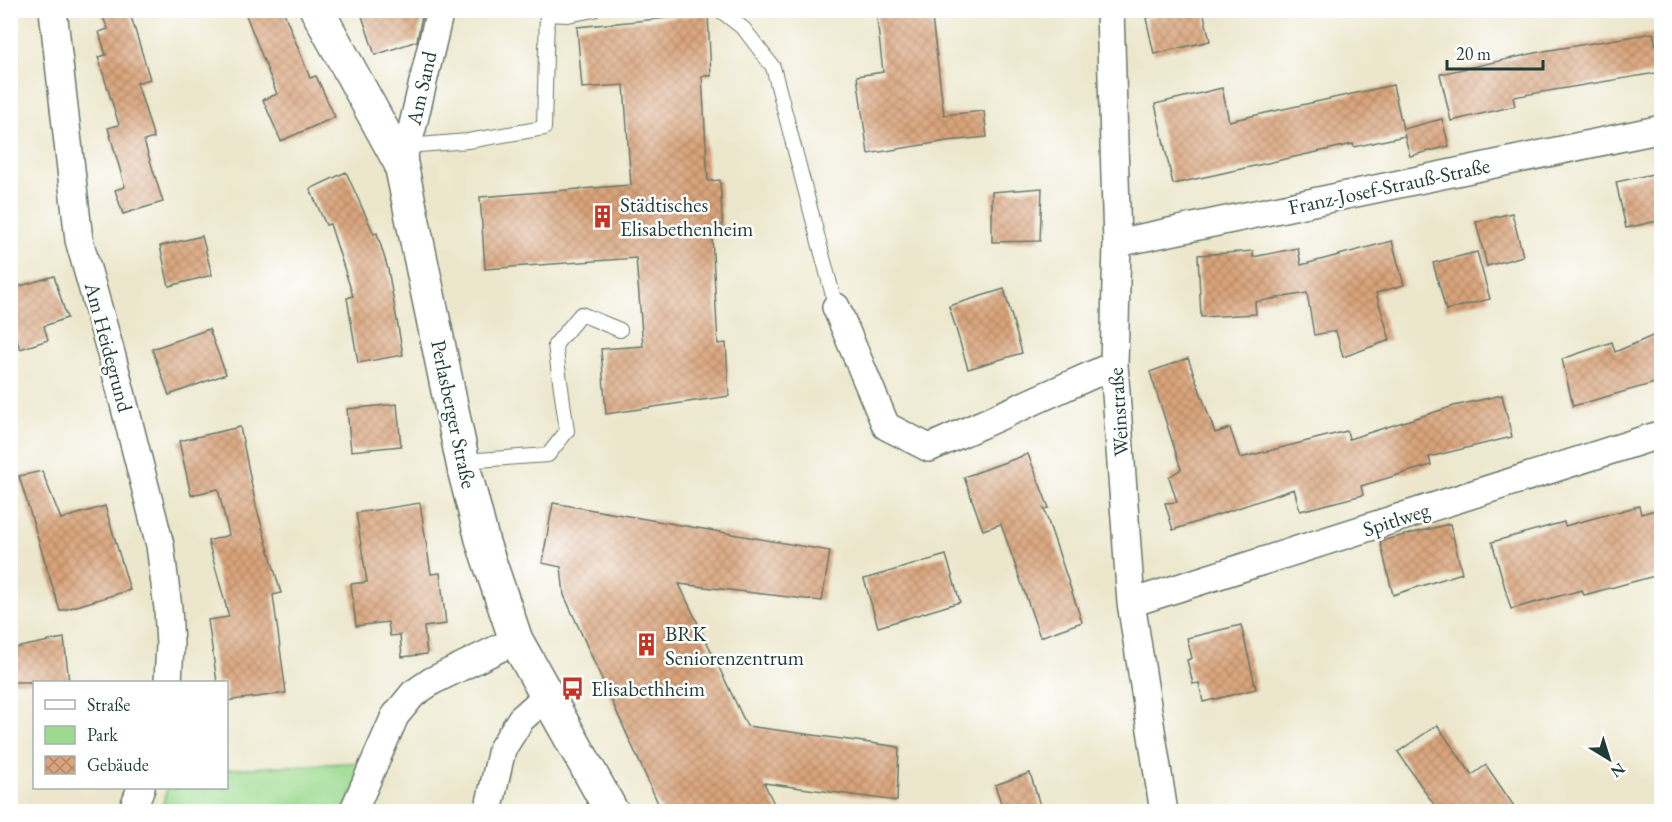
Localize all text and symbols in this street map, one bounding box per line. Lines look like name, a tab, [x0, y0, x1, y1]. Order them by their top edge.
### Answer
scale bar	[1447, 33, 1543, 71]
text: 20 m	[1456, 42, 1491, 65]
street label: Am Sand	[399, 48, 443, 129]
street label: Franz-Josef-Strauß-Straße	[1286, 151, 1492, 221]
place label: Städtisches Elisabethenheim	[620, 191, 753, 242]
building icon: Städtisches Elisabethenheim	[589, 203, 615, 229]
street label: Am Heidegrund	[78, 278, 139, 415]
street label: Perlasberger Straße	[425, 337, 483, 491]
street label: Weinstraße	[1101, 367, 1135, 457]
street label: Spitlweg	[1359, 495, 1434, 542]
place label: BRK Seniorenzentrum	[665, 620, 804, 671]
building icon: BRK Seniorenzentrum	[634, 632, 660, 658]
bus stop icon: Elisabethheim	[560, 675, 586, 701]
place label: Elisabethheim	[591, 675, 705, 702]
legend	[33, 681, 228, 789]
text: Straße	[87, 693, 130, 716]
text: Park	[87, 723, 118, 746]
north arrow	[1579, 729, 1639, 789]
text: Gebäude	[87, 753, 149, 776]
text: N	[1606, 758, 1629, 783]

